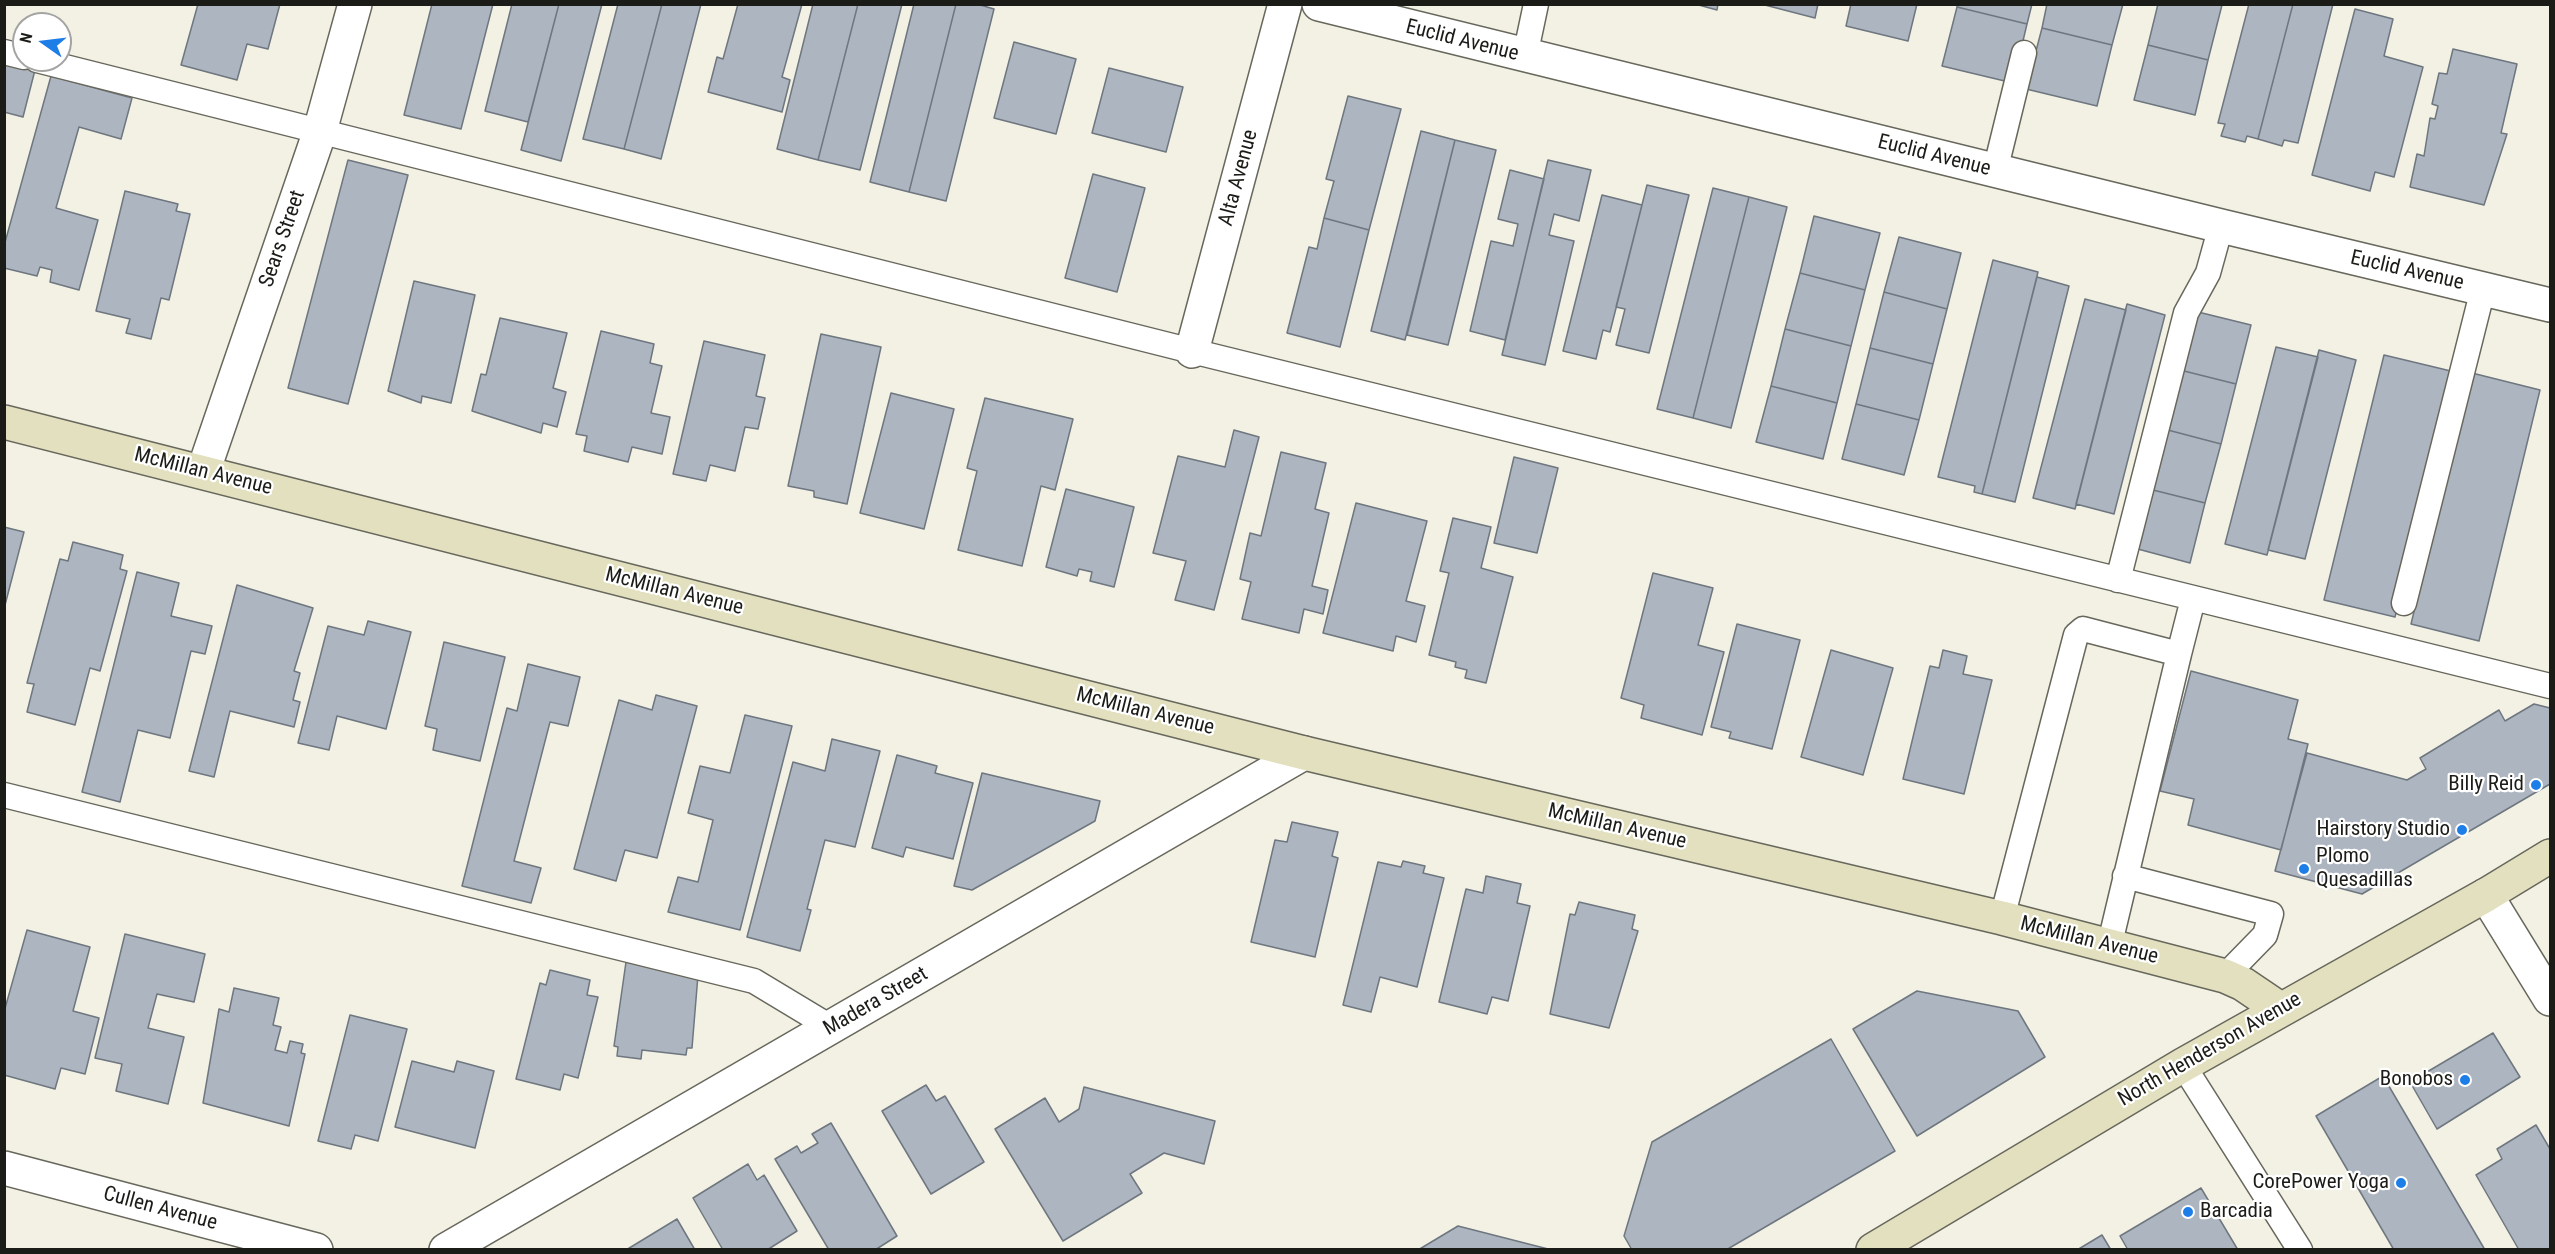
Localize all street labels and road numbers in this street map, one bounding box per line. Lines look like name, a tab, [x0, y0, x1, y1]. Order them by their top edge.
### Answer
street label: Euclid Avenue	[1403, 15, 1521, 67]
street label: Alta Avenue	[1214, 127, 1264, 229]
street label: Euclid Avenue	[1875, 130, 1993, 182]
street label: Sears Street	[255, 187, 311, 291]
street label: Euclid Avenue	[2348, 246, 2466, 296]
street label: McMillan Avenue	[131, 443, 275, 501]
street label: McMillan Avenue	[602, 563, 746, 621]
street label: McMillan Avenue	[1073, 683, 1217, 741]
street label: McMillan Avenue	[1545, 799, 1689, 855]
street label: McMillan Avenue	[2017, 912, 2161, 970]
street label: Madera Street	[819, 962, 933, 1042]
street label: North Henderson Avenue	[2114, 987, 2306, 1113]
street label: Cullen Avenue	[100, 1182, 220, 1236]

